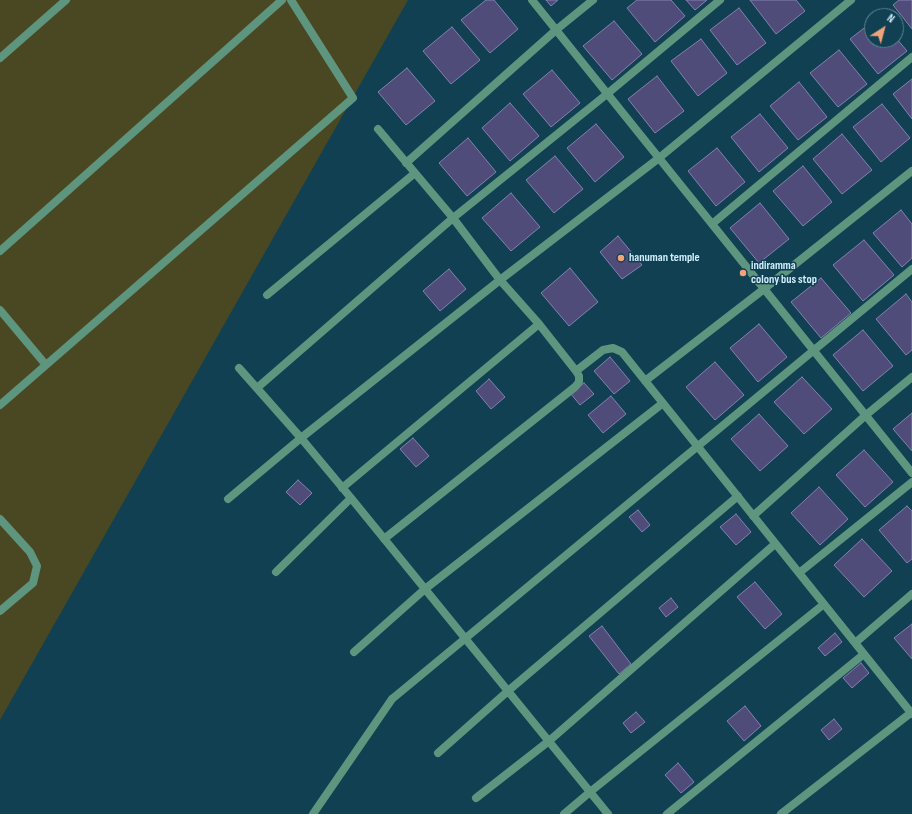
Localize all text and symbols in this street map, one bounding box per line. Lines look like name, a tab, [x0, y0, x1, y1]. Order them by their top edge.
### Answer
north arrow	[864, 8, 904, 48]
text: N	[885, 12, 897, 26]
place label: hanuman temple	[629, 251, 700, 265]
marker: hanuman temple	[616, 253, 626, 263]
place label: indiramma colony bus stop	[751, 259, 817, 287]
marker: indiramma colony bus stop	[738, 268, 748, 278]

